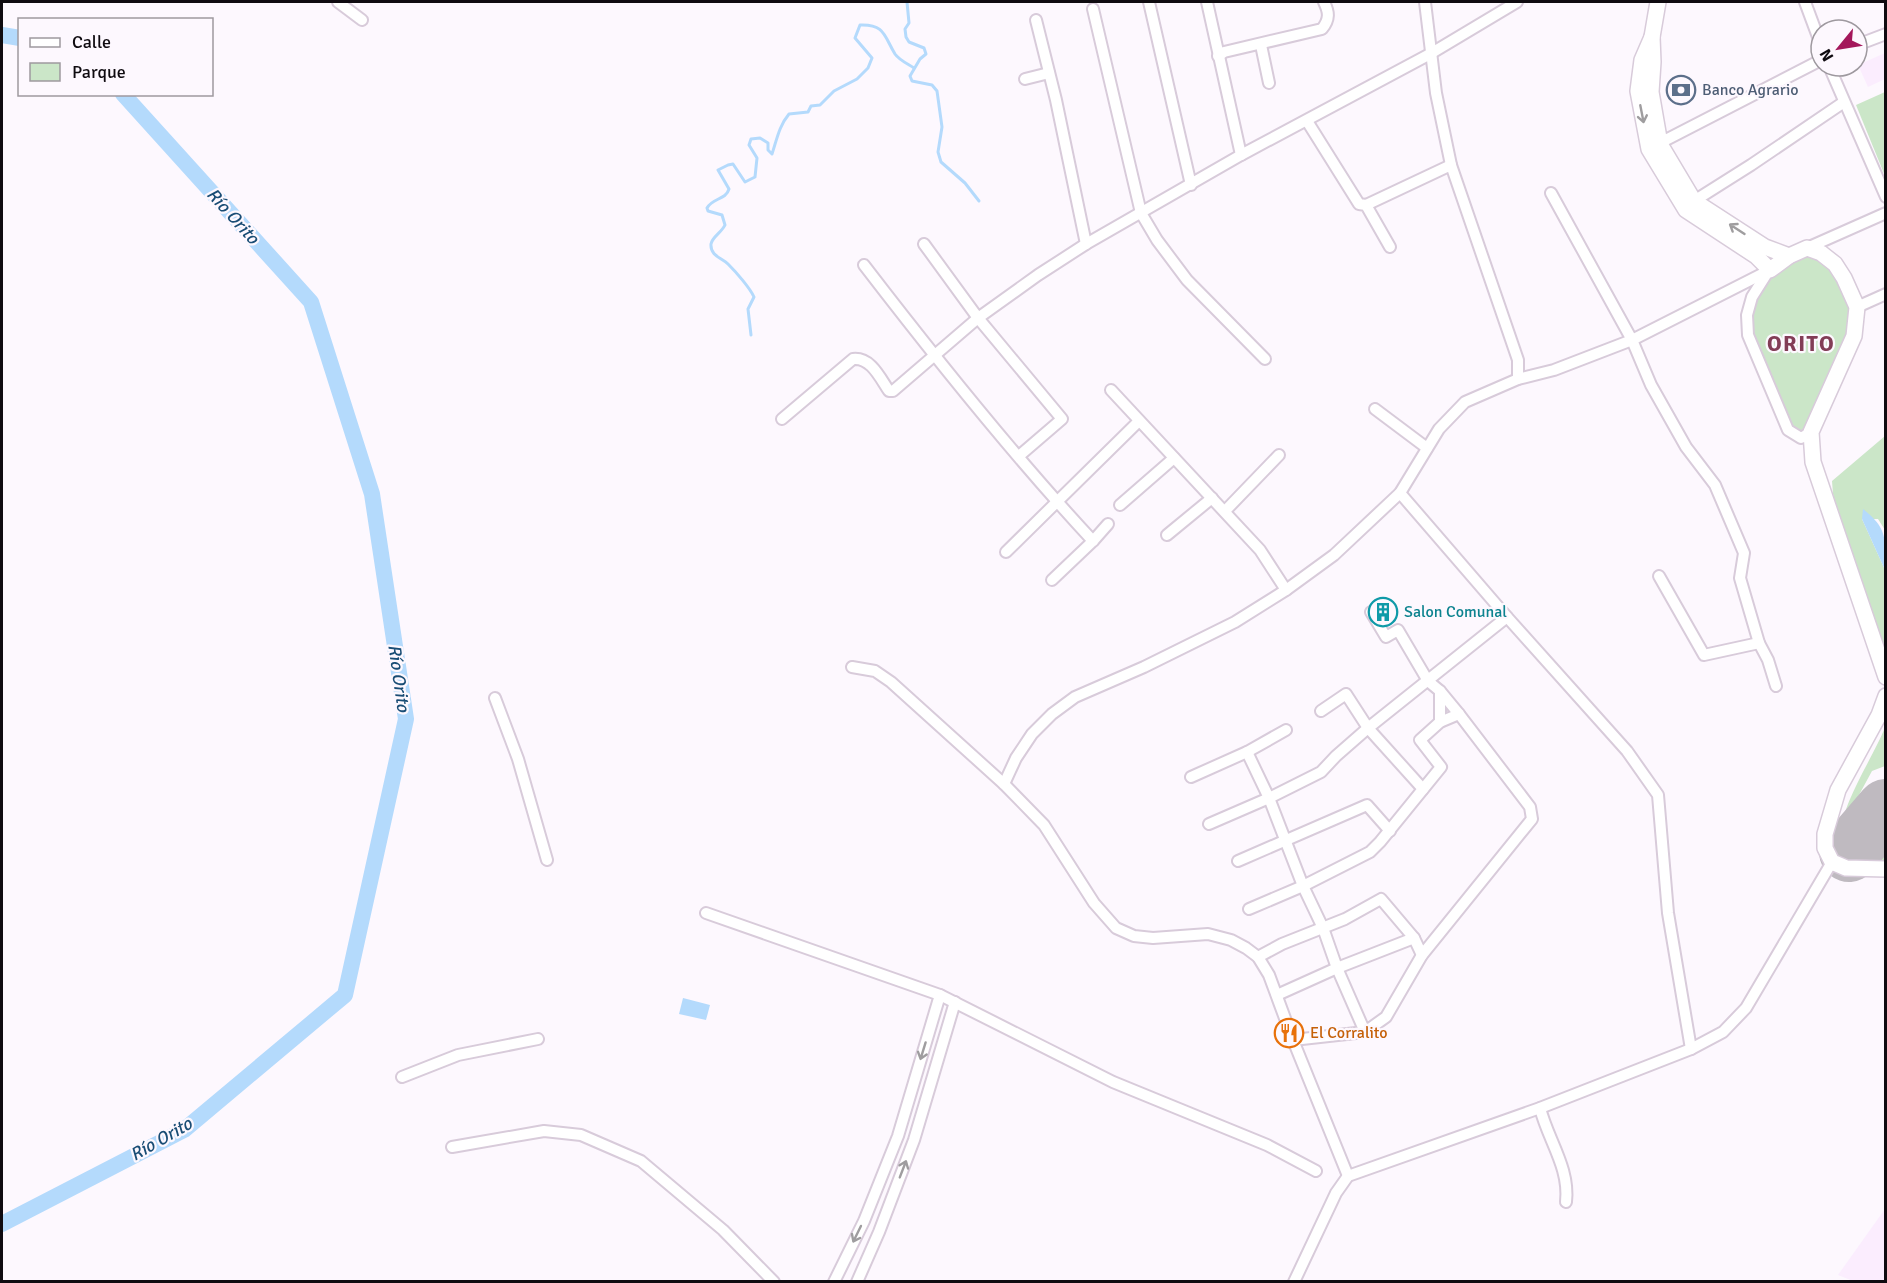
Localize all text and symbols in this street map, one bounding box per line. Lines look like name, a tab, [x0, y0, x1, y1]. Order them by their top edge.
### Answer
legend	[18, 18, 213, 96]
north arrow	[1809, 18, 1869, 78]
text: Calle	[72, 31, 111, 53]
text: N	[1815, 45, 1838, 65]
text: Parque	[72, 61, 126, 83]
bank icon: Banco Agrario	[1665, 74, 1697, 106]
place label: Banco Agrario	[1702, 80, 1799, 100]
one-way arrow	[1637, 103, 1648, 123]
water label: Río Orito	[202, 183, 265, 250]
one-way arrow	[1729, 223, 1746, 235]
district label: ORITO	[1767, 330, 1835, 357]
building icon: Salon Comunal	[1367, 596, 1399, 628]
place label: Salon Comunal	[1404, 602, 1507, 622]
water label: Río Orito	[383, 643, 415, 715]
restaurant icon: El Corralito	[1273, 1017, 1305, 1049]
place label: El Corralito	[1310, 1023, 1388, 1043]
one-way arrow	[917, 1041, 928, 1060]
water label: Río Orito	[126, 1112, 197, 1166]
one-way arrow	[898, 1160, 909, 1179]
one-way arrow	[851, 1225, 862, 1243]

